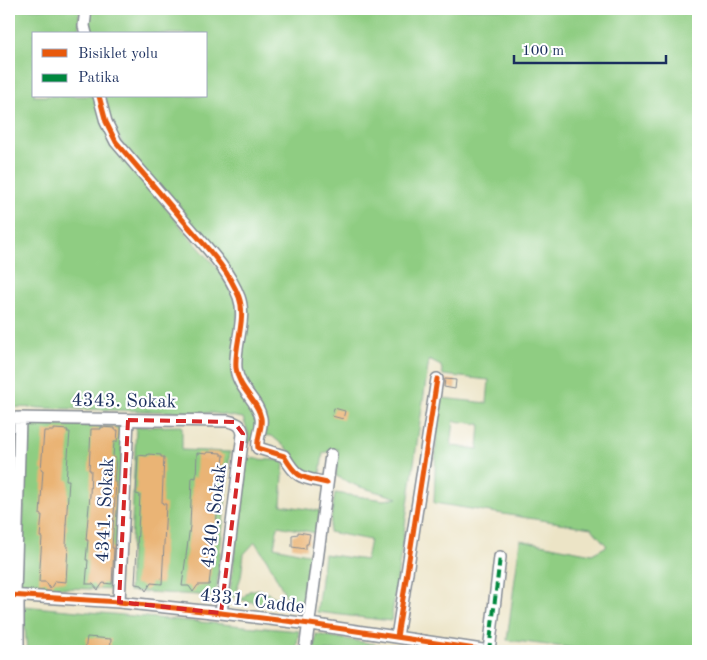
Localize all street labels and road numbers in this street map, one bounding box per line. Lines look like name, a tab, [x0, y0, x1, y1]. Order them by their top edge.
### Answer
street label: 4343. Sokak	[71, 392, 177, 412]
street label: 4341. Sokak	[94, 457, 118, 563]
street label: 4340. Sokak	[199, 463, 231, 569]
street label: 4331. Cadde	[199, 586, 305, 618]

